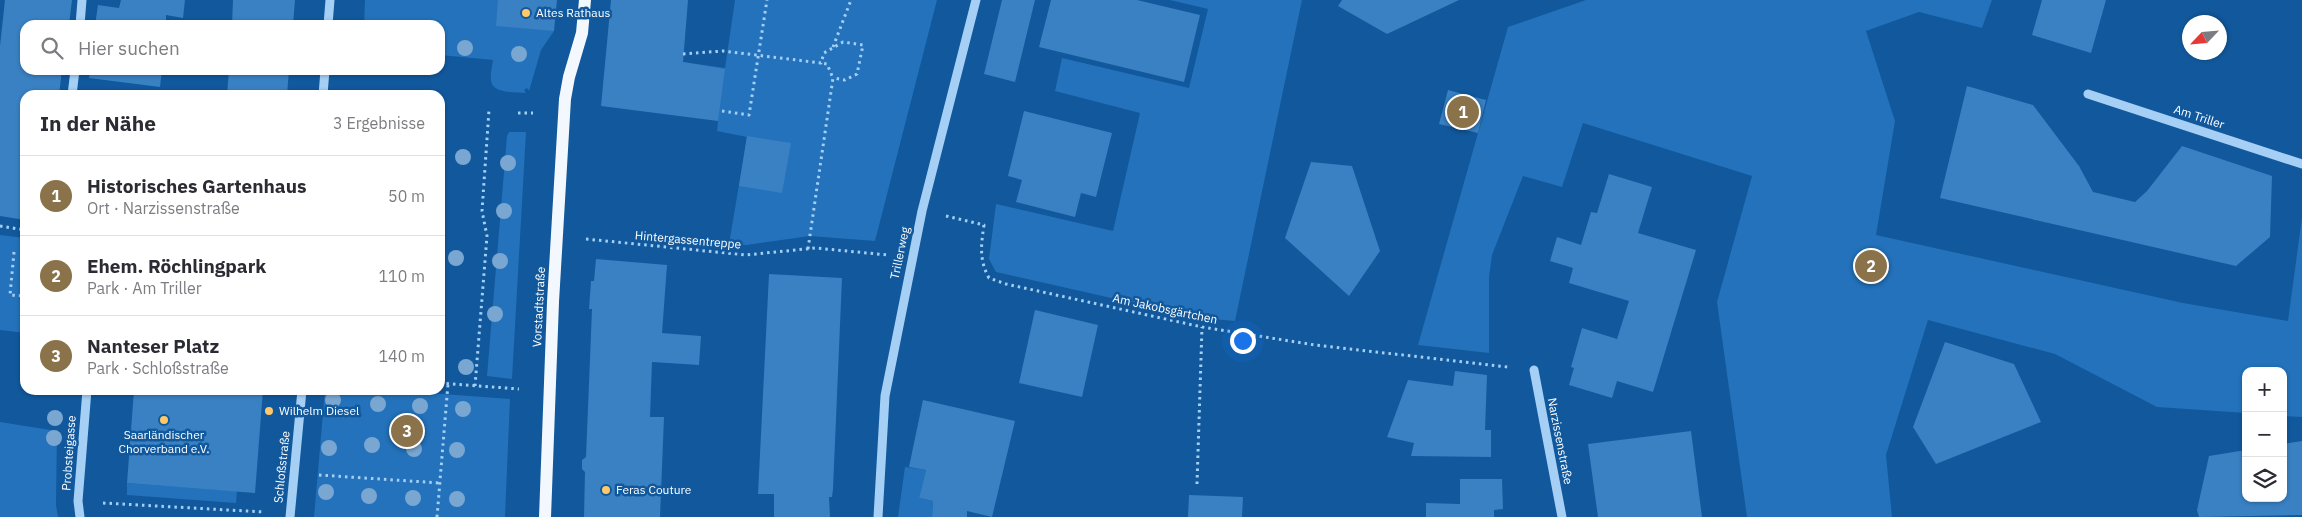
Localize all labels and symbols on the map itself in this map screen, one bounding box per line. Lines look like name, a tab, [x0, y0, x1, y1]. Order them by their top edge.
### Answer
place label: Altes Rathaus	[536, 5, 611, 20]
marker: Altes Rathaus	[520, 7, 532, 19]
north arrow	[2182, 15, 2227, 60]
pin: 1	[1447, 93, 1479, 131]
street label: Am Triller	[2172, 101, 2227, 132]
street label: Trillerweg	[887, 225, 913, 281]
street label: Hintergassentreppe	[634, 227, 742, 252]
pin: 2	[1855, 247, 1887, 285]
street label: Vorstadtstraße	[529, 266, 548, 348]
street label: Am Jakobsgärtchen	[1111, 290, 1219, 327]
your location	[1230, 328, 1256, 354]
street label: Narzissenstraße	[1545, 396, 1576, 486]
place label: Wilhelm Diesel	[279, 403, 359, 418]
marker: Wilhelm Diesel	[263, 405, 275, 417]
pin: 3	[391, 412, 423, 450]
street label: Probsteigasse	[58, 414, 79, 491]
marker: Saarländischer Chorverband e.V.	[158, 414, 170, 426]
place label: Saarländischer Chorverband e.V.	[118, 427, 210, 456]
street label: Schloßstraße	[270, 430, 293, 504]
place label: Feras Couture	[616, 482, 692, 497]
marker: Feras Couture	[600, 484, 612, 496]

